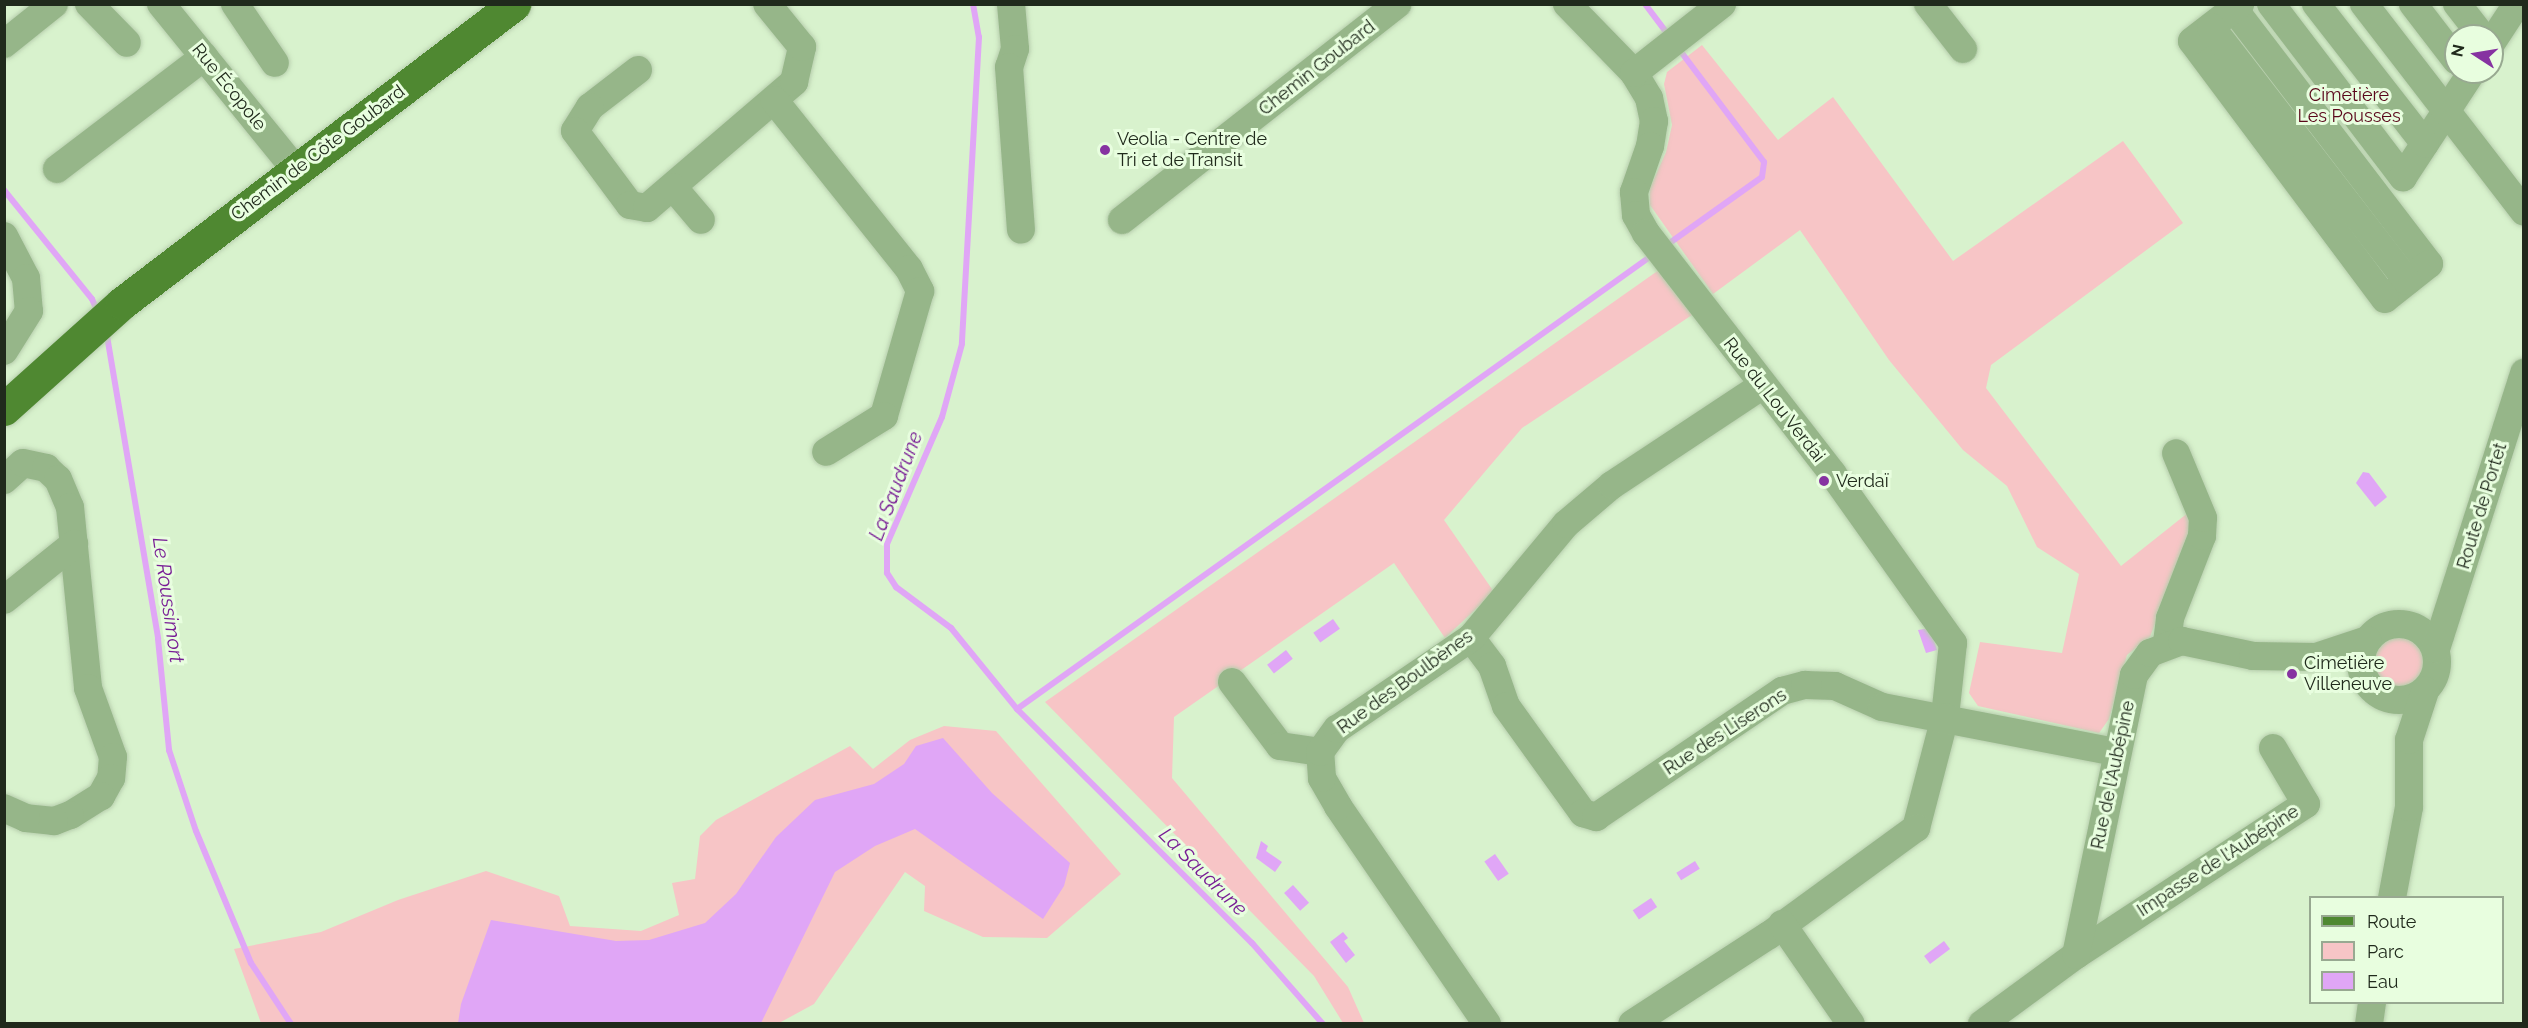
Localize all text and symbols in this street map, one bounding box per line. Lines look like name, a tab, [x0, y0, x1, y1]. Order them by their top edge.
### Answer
street label: Chemin Goubard	[1255, 16, 1379, 120]
north arrow	[2444, 24, 2504, 84]
street label: Rue Écopole	[187, 39, 271, 135]
text: N	[2447, 43, 2468, 59]
street label: Chemin de Côte Goubard	[227, 81, 409, 225]
park label: Cimetière Les Pousses	[2297, 85, 2401, 128]
place label: Veolia - Centre de Tri et de Transit	[1117, 129, 1267, 172]
marker: Veolia - Centre de Tri et de Transit	[1098, 143, 1112, 157]
street label: Rue du Lou Verdai	[1718, 333, 1830, 467]
water label: La Saudrune	[864, 428, 928, 544]
street label: Route de Portet	[2453, 440, 2511, 572]
place label: Verdaï	[1836, 470, 1889, 492]
marker: Verdaï	[1817, 474, 1831, 488]
water label: Le Roussimort	[147, 536, 189, 664]
street label: Rue des Boulbènes	[1333, 626, 1477, 738]
place label: Cimetière Villeneuve	[2304, 653, 2392, 696]
marker: Cimetière Villeneuve	[2285, 667, 2299, 681]
street label: Rue des Liserons	[1660, 684, 1790, 780]
street label: Rue de l'Aubépine	[2087, 699, 2139, 851]
street label: Impasse de l'Aubépine	[2133, 801, 2303, 921]
water label: La Saudrune	[1154, 823, 1252, 921]
legend	[2309, 896, 2504, 1004]
text: Route	[2367, 911, 2416, 932]
text: Parc	[2367, 941, 2404, 962]
text: Eau	[2367, 971, 2398, 992]

